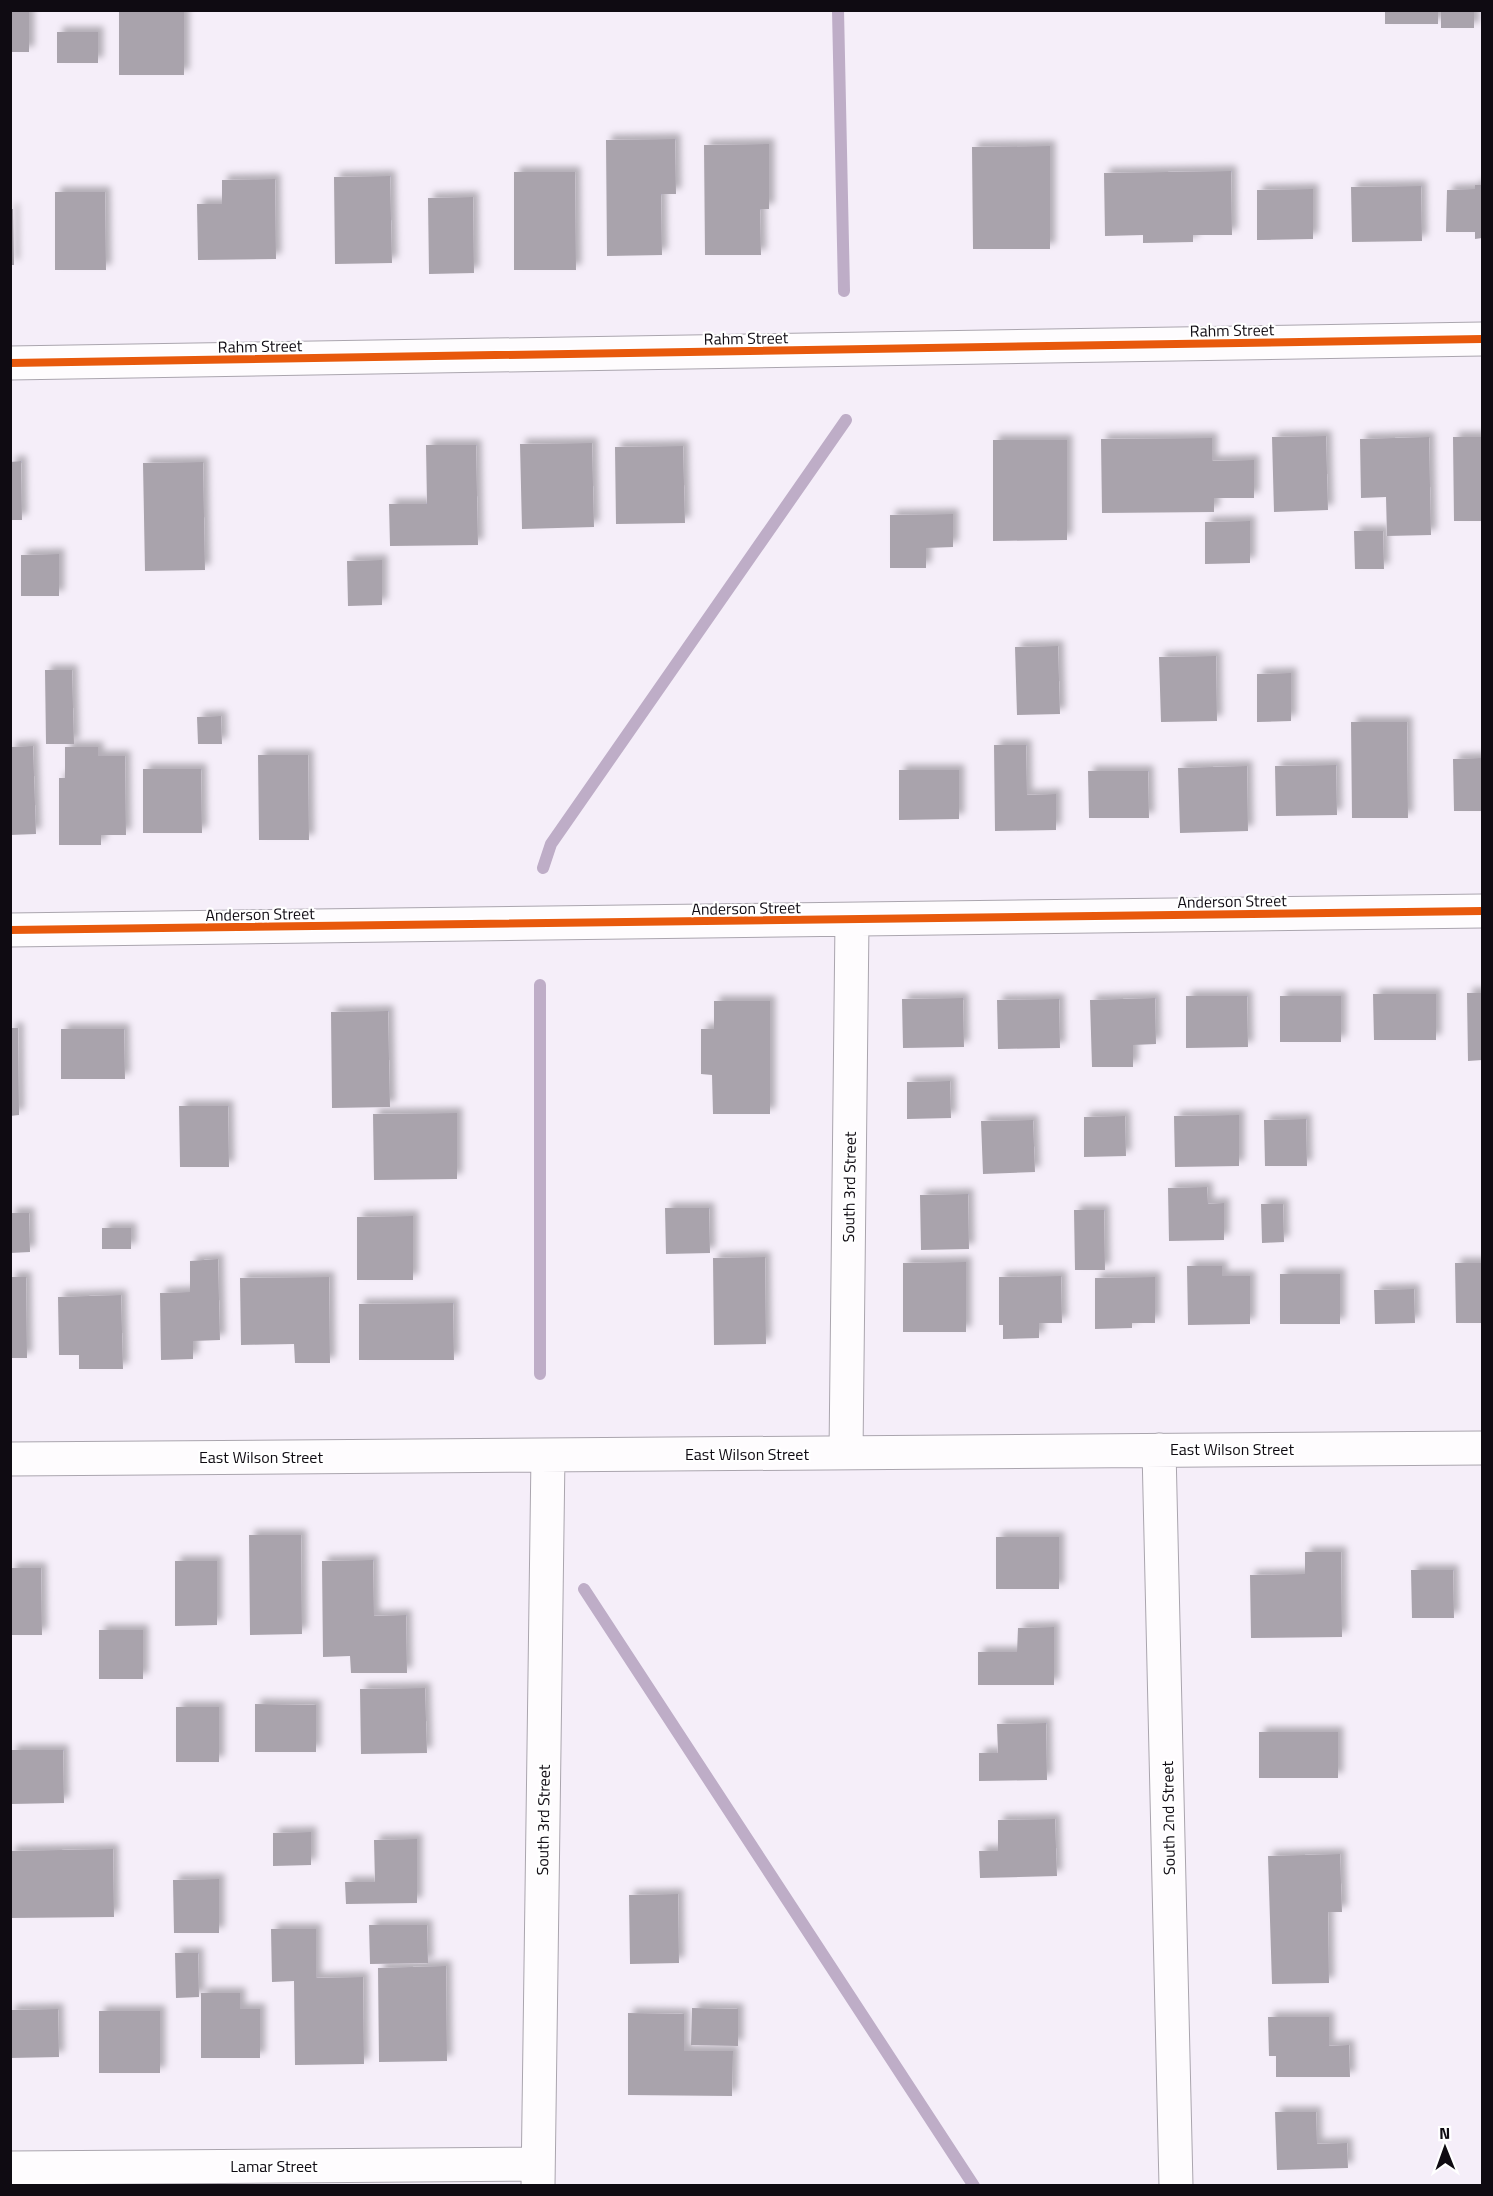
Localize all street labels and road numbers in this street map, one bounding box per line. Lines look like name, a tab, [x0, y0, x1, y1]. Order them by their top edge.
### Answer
street label: Rahm Street	[1189, 317, 1275, 343]
street label: Rahm Street	[703, 325, 789, 351]
street label: Rahm Street	[217, 333, 303, 359]
street label: Anderson Street	[1177, 888, 1287, 914]
street label: Anderson Street	[691, 895, 801, 921]
street label: Anderson Street	[205, 901, 315, 927]
street label: South 3rd Street	[836, 1131, 862, 1243]
street label: East Wilson Street	[1170, 1437, 1294, 1461]
street label: East Wilson Street	[685, 1442, 809, 1466]
street label: East Wilson Street	[199, 1445, 323, 1469]
street label: South 2nd Street	[1155, 1760, 1181, 1875]
street label: South 3rd Street	[530, 1764, 556, 1876]
street label: Lamar Street	[230, 2154, 318, 2178]

